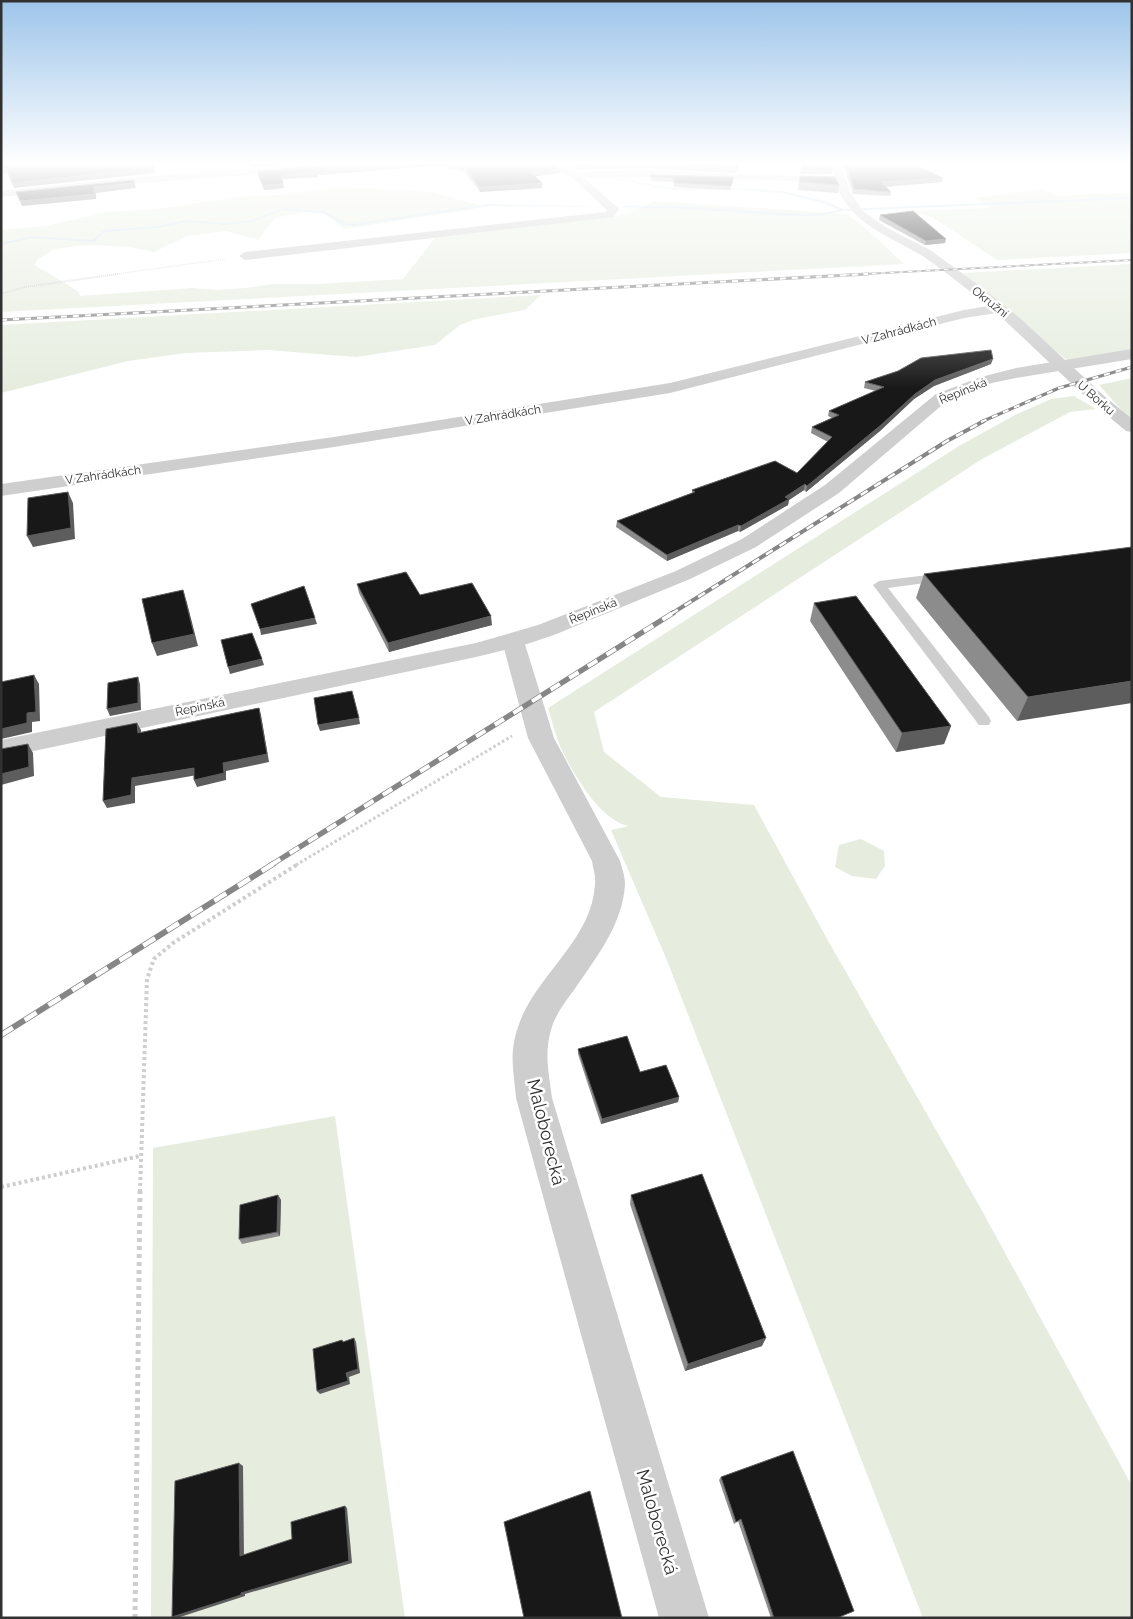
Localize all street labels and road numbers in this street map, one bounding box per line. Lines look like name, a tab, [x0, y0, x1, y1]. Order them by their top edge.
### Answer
street label: Okružní	[969, 283, 1011, 321]
street label: V Zahrádkách	[860, 314, 938, 348]
street label: Řepínská	[937, 375, 989, 407]
street label: U Borku	[1074, 378, 1118, 418]
street label: V Zahrádkách	[464, 402, 542, 428]
street label: V Zahrádkách	[64, 463, 142, 487]
street label: Řepínská	[567, 595, 619, 627]
street label: Řepínská	[174, 695, 226, 719]
street label: Maloborecká	[523, 1077, 570, 1187]
street label: Maloborecká	[632, 1467, 683, 1577]

